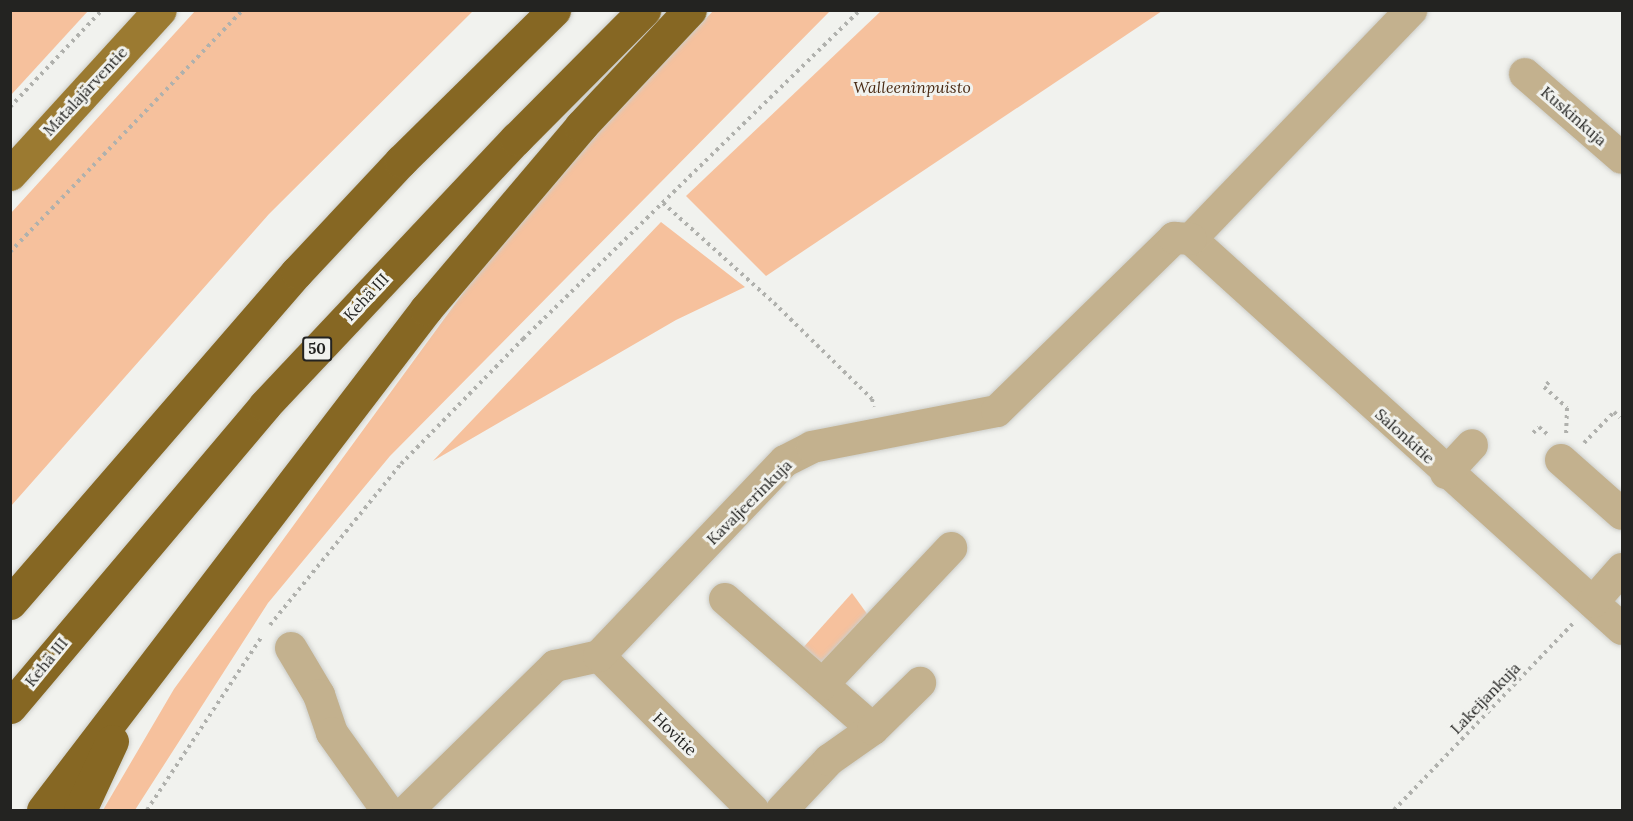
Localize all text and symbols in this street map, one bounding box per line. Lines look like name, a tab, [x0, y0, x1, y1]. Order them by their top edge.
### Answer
street label: Matalajärventie	[39, 42, 131, 140]
park label: Walleeninpuisto	[853, 77, 971, 97]
street label: Kuskinkuja	[1537, 82, 1611, 150]
street label: Kehä III	[339, 269, 393, 325]
road number: 50	[302, 337, 332, 361]
street label: Salonkitie	[1371, 404, 1439, 468]
street label: Kavaljeerinkuja	[702, 455, 796, 549]
street label: Kehä III	[20, 634, 72, 690]
street label: Lakeijankuja	[1446, 658, 1524, 738]
street label: Hovitie	[649, 708, 701, 760]

